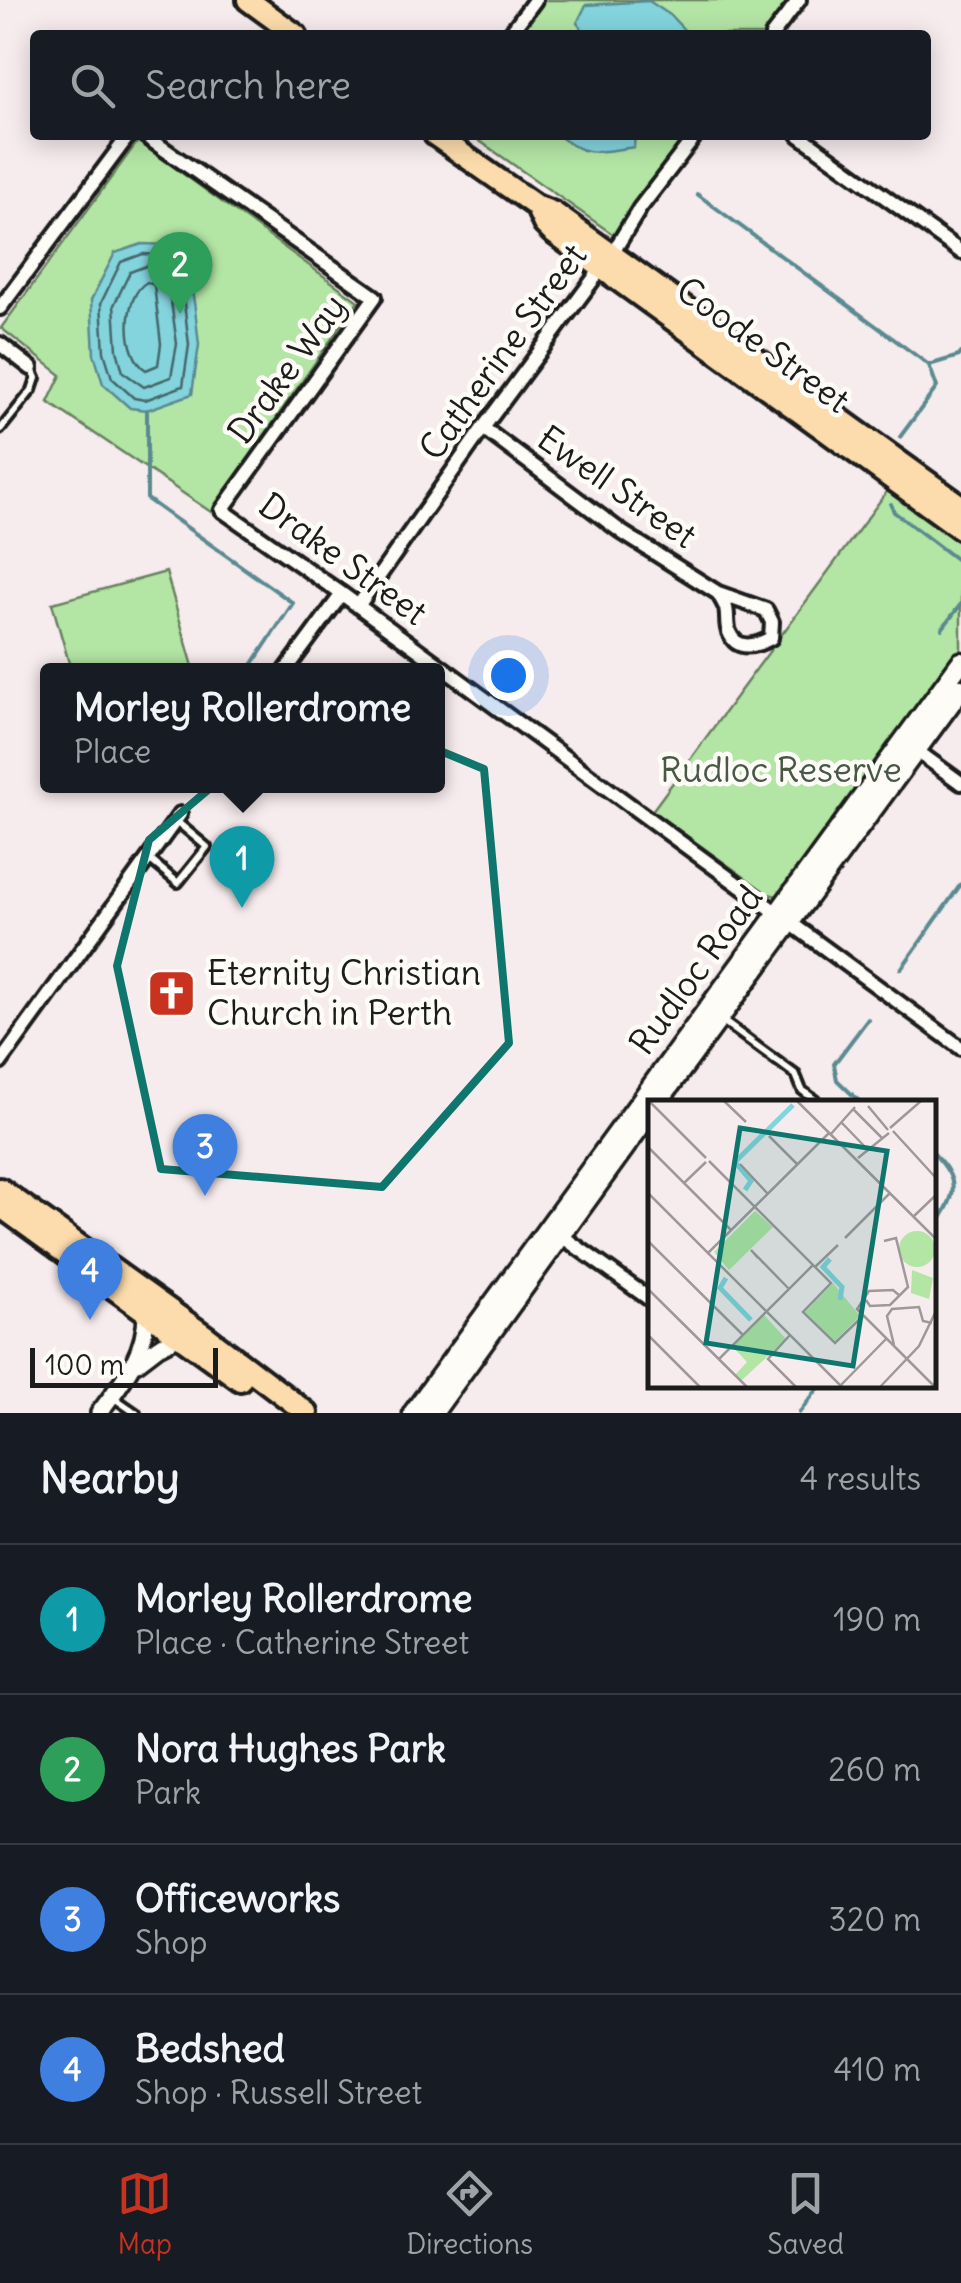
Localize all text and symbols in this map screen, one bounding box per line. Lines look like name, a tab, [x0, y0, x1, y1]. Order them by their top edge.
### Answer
search box	[30, 30, 931, 140]
icon: search	[65, 58, 120, 113]
text: Search here	[145, 62, 351, 109]
pin: 2	[148, 232, 212, 314]
street label: Catherine Street	[409, 235, 596, 468]
street label: Coode Street	[669, 267, 859, 422]
street label: Drake Way	[217, 285, 355, 452]
street label: Ewell Street	[530, 415, 706, 557]
street label: Drake Street	[251, 483, 436, 634]
your location	[483, 650, 534, 701]
popup	[40, 663, 445, 793]
text: Morley Rollerdrome	[74, 684, 411, 731]
text: Place	[74, 731, 151, 772]
park label: Rudloc Reserve	[660, 747, 902, 791]
pin: 1	[210, 826, 274, 908]
street label: Rudloc Road	[619, 876, 771, 1063]
place label: Eternity Christian Church in Perth	[207, 950, 481, 1034]
church icon: Eternity Christian Church in Perth	[146, 967, 198, 1019]
inset map	[648, 1100, 936, 1388]
pin: 3	[172, 1114, 238, 1196]
pin: 4	[58, 1238, 122, 1320]
scale bar	[30, 1343, 218, 1388]
text: 100 m	[45, 1347, 124, 1383]
text: Nearby	[40, 1452, 179, 1504]
text: 4 results	[800, 1458, 921, 1499]
text: Morley Rollerdrome	[135, 1575, 472, 1622]
text: 1	[66, 1599, 79, 1640]
text: 190 m	[833, 1599, 921, 1640]
text: Place · Catherine Street	[135, 1622, 469, 1663]
text: Nora Hughes Park	[135, 1725, 446, 1772]
text: 2	[64, 1749, 81, 1790]
text: 260 m	[828, 1749, 921, 1790]
text: Park	[135, 1772, 201, 1813]
text: Officeworks	[135, 1875, 340, 1922]
text: 3	[63, 1899, 82, 1940]
text: 320 m	[829, 1899, 921, 1940]
text: Shop	[135, 1922, 207, 1963]
text: Bedshed	[135, 2025, 285, 2072]
text: 4	[63, 2049, 82, 2090]
text: 410 m	[833, 2049, 921, 2090]
text: Shop · Russell Street	[135, 2072, 422, 2113]
tab: Map	[117, 2166, 172, 2262]
tab: Directions	[406, 2166, 533, 2262]
tab: Saved	[767, 2166, 844, 2262]

